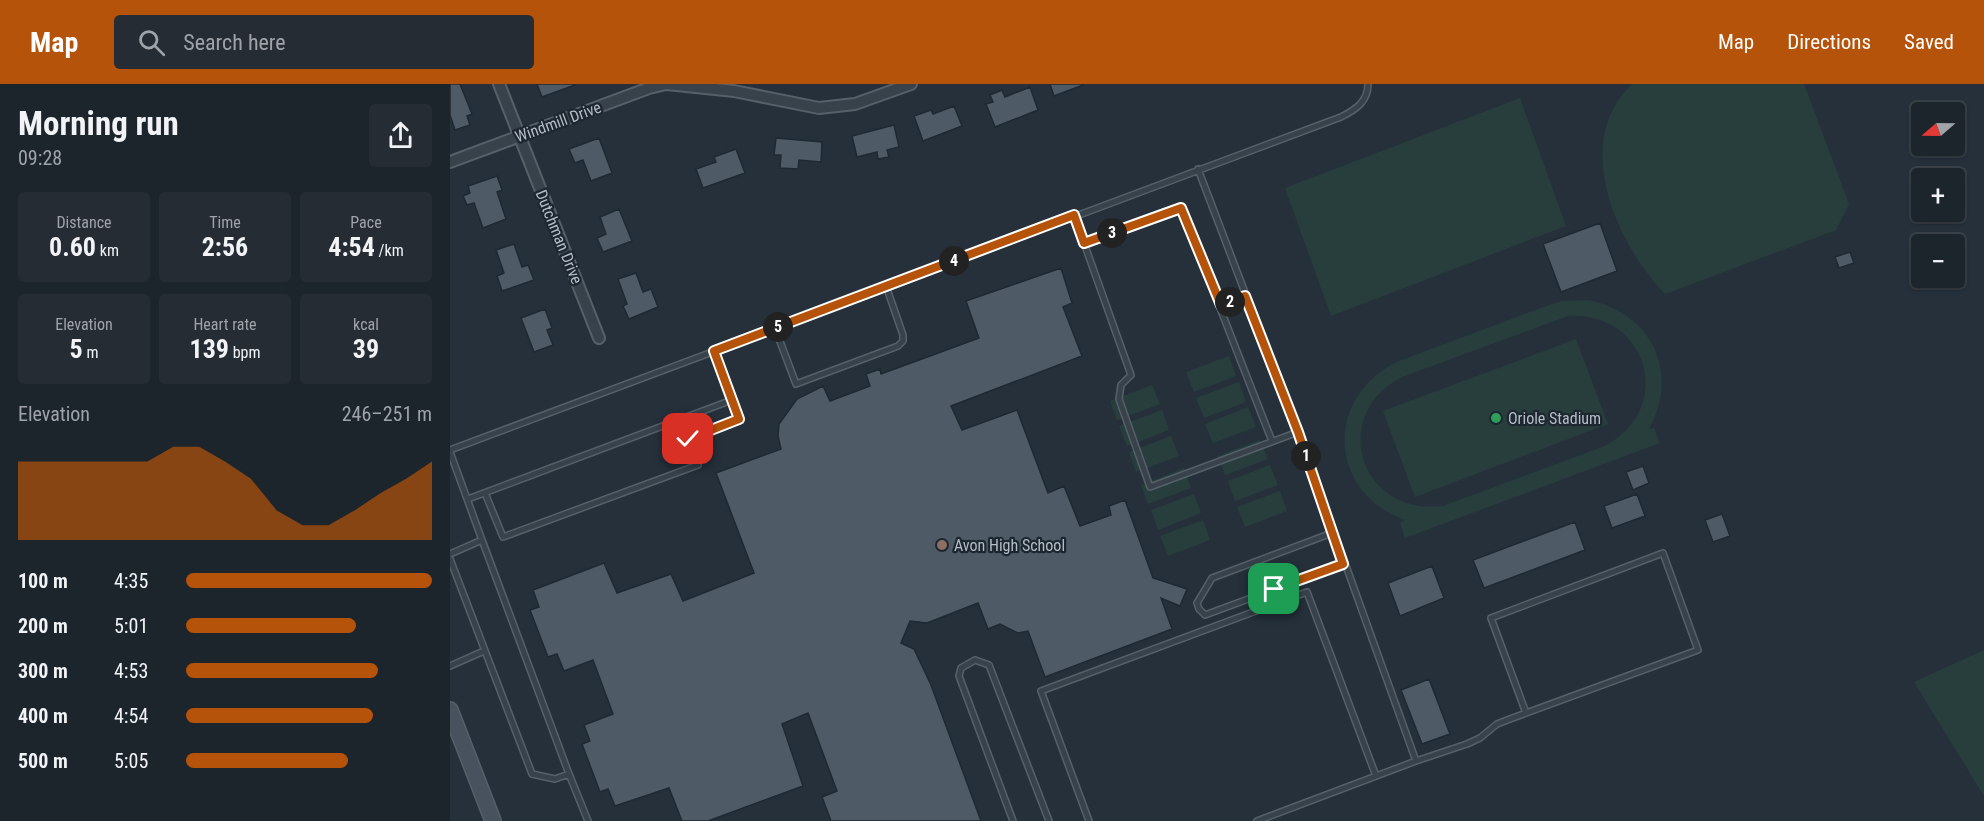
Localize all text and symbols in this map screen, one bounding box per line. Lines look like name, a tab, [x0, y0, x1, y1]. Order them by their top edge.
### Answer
search box	[114, 15, 534, 69]
text: Map	[30, 26, 78, 59]
icon: search	[135, 26, 168, 59]
text: Search here	[183, 30, 286, 55]
text: Map	[1718, 30, 1754, 54]
text: Directions	[1787, 30, 1871, 54]
text: Saved	[1904, 30, 1954, 54]
street label: Windmill Drive	[512, 98, 604, 146]
north arrow	[1911, 102, 1965, 156]
map controls	[1911, 102, 1965, 288]
text: Morning run	[18, 104, 179, 143]
button: share	[369, 104, 432, 167]
text: 09:28	[18, 146, 62, 170]
button: +	[1911, 168, 1965, 222]
street label: Dutchman Drive	[532, 187, 586, 287]
text: Distance	[56, 213, 112, 232]
text: Time	[209, 213, 241, 232]
text: Pace	[350, 213, 382, 232]
pin: 3	[1097, 218, 1127, 248]
text: 3	[1108, 223, 1116, 242]
text: 0.60	[49, 232, 96, 262]
text: 2:56	[202, 232, 248, 262]
text: 4:54	[328, 232, 375, 262]
button: −	[1911, 234, 1965, 288]
text: km	[96, 241, 119, 260]
text: /km	[375, 241, 404, 260]
pin: 4	[939, 246, 969, 276]
text: 4	[950, 251, 958, 270]
pin: 2	[1215, 287, 1245, 317]
text: 2	[1226, 292, 1234, 311]
pin: 5	[763, 312, 793, 342]
text: Elevation	[55, 315, 113, 334]
text: Heart rate	[193, 315, 257, 334]
text: kcal	[353, 315, 379, 334]
text: 5	[774, 317, 782, 336]
text: 5	[70, 334, 83, 364]
text: 139	[190, 334, 229, 364]
text: 39	[353, 334, 379, 364]
text: m	[83, 343, 98, 362]
text: bpm	[229, 343, 260, 362]
text: Elevation	[18, 402, 90, 426]
text: 246–251 m	[342, 402, 432, 426]
place label: Oriole Stadium	[1508, 409, 1601, 428]
marker: Oriole Stadium	[1489, 411, 1503, 425]
pin	[662, 413, 713, 464]
icon: check	[671, 422, 704, 455]
pin: 1	[1291, 441, 1321, 471]
text: 1	[1302, 446, 1310, 465]
place label: Avon High School	[954, 536, 1065, 555]
marker: Avon High School	[935, 538, 949, 552]
pin	[1248, 563, 1299, 614]
text: 100 m	[18, 569, 68, 593]
text: 4:35	[114, 569, 148, 593]
icon: arrive	[1257, 572, 1290, 605]
text: 200 m	[18, 614, 68, 638]
text: 5:01	[114, 614, 148, 638]
text: 300 m	[18, 659, 68, 683]
text: 4:53	[114, 659, 148, 683]
text: 400 m	[18, 704, 68, 728]
text: 4:54	[114, 704, 148, 728]
text: 500 m	[18, 749, 68, 773]
text: 5:05	[114, 749, 148, 773]

